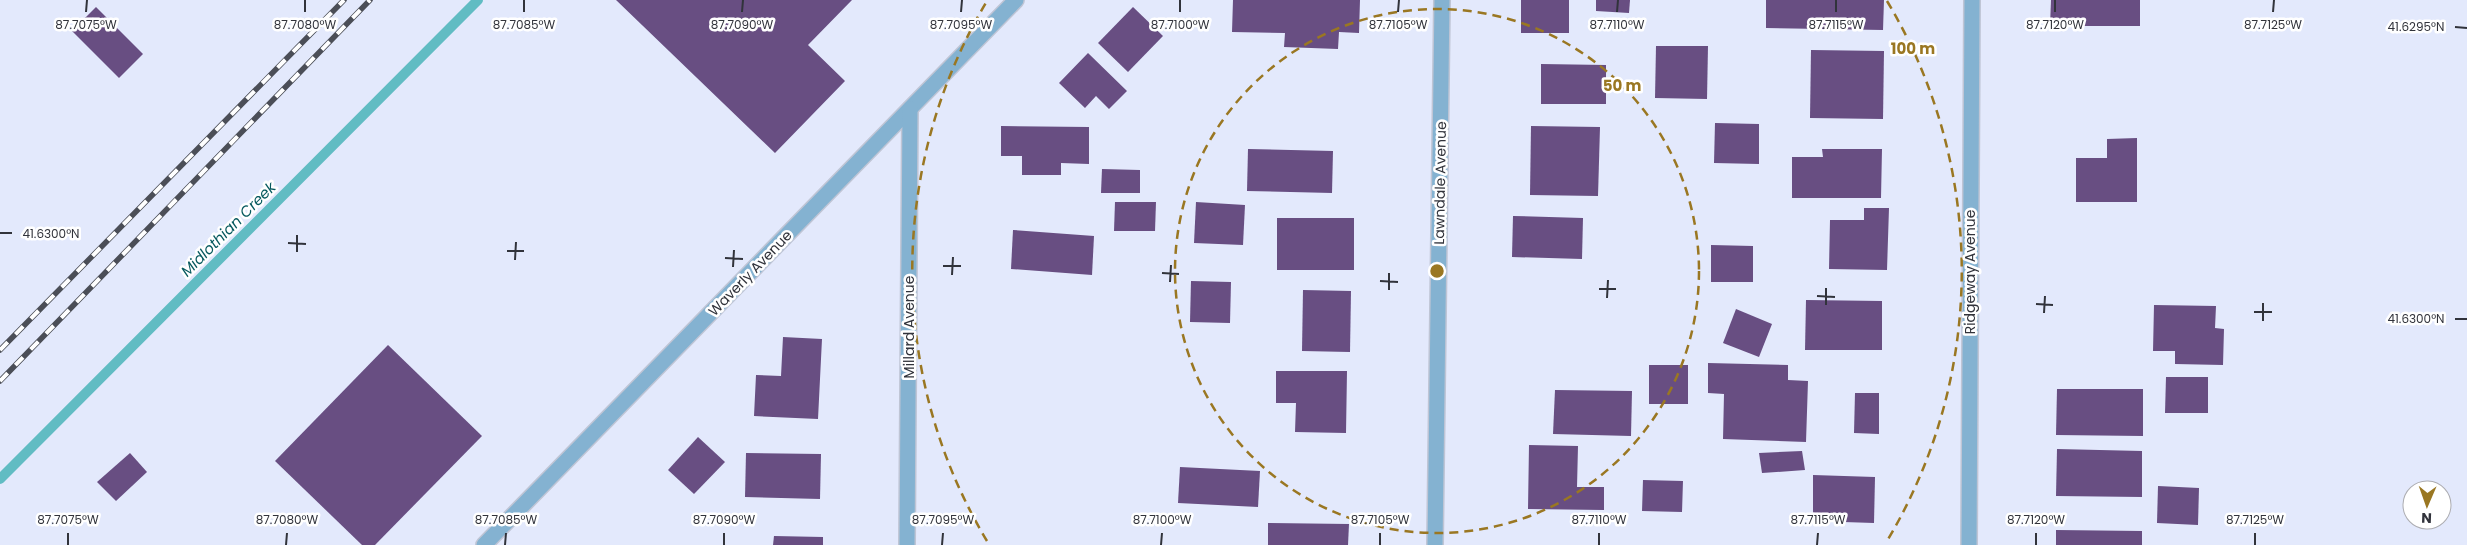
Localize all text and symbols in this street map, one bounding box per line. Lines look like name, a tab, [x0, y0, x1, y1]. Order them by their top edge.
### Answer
text: 87.7075°W	[55, 16, 117, 33]
text: 87.7080°W	[274, 16, 337, 33]
text: 87.7085°W	[493, 16, 556, 33]
text: 87.7090°W	[711, 16, 774, 33]
text: 87.7095°W	[930, 16, 993, 33]
text: 87.7100°W	[1151, 16, 1210, 33]
text: 87.7105°W	[1369, 16, 1428, 33]
text: 87.7110°W	[1589, 16, 1645, 33]
text: 87.7115°W	[1808, 16, 1864, 33]
text: 87.7120°W	[2026, 16, 2084, 33]
text: 87.7125°W	[2244, 16, 2302, 33]
text: 41.6295°N	[2388, 18, 2444, 35]
text: 100 m	[1891, 38, 1935, 59]
text: 50 m	[1603, 75, 1641, 96]
street label: Lawndale Avenue	[1429, 121, 1451, 245]
water label: Midlothian Creek	[176, 176, 281, 281]
street label: Ridgeway Avenue	[1960, 209, 1980, 334]
text: 41.6300°N	[22, 225, 80, 242]
street label: Waverly Avenue	[704, 225, 796, 320]
centre of rings	[1428, 262, 1446, 280]
street label: Millard Avenue	[899, 275, 919, 378]
text: 41.6300°N	[2387, 310, 2445, 327]
north arrow	[2402, 480, 2452, 530]
text: N	[2421, 508, 2432, 528]
text: 87.7075°W	[37, 511, 99, 528]
text: 87.7080°W	[256, 511, 319, 528]
text: 87.7085°W	[475, 511, 538, 528]
text: 87.7090°W	[693, 511, 756, 528]
text: 87.7095°W	[912, 511, 975, 528]
text: 87.7100°W	[1133, 511, 1192, 528]
text: 87.7105°W	[1351, 511, 1410, 528]
text: 87.7110°W	[1571, 511, 1627, 528]
text: 87.7115°W	[1790, 511, 1846, 528]
text: 87.7120°W	[2007, 511, 2065, 528]
text: 87.7125°W	[2226, 511, 2284, 528]

